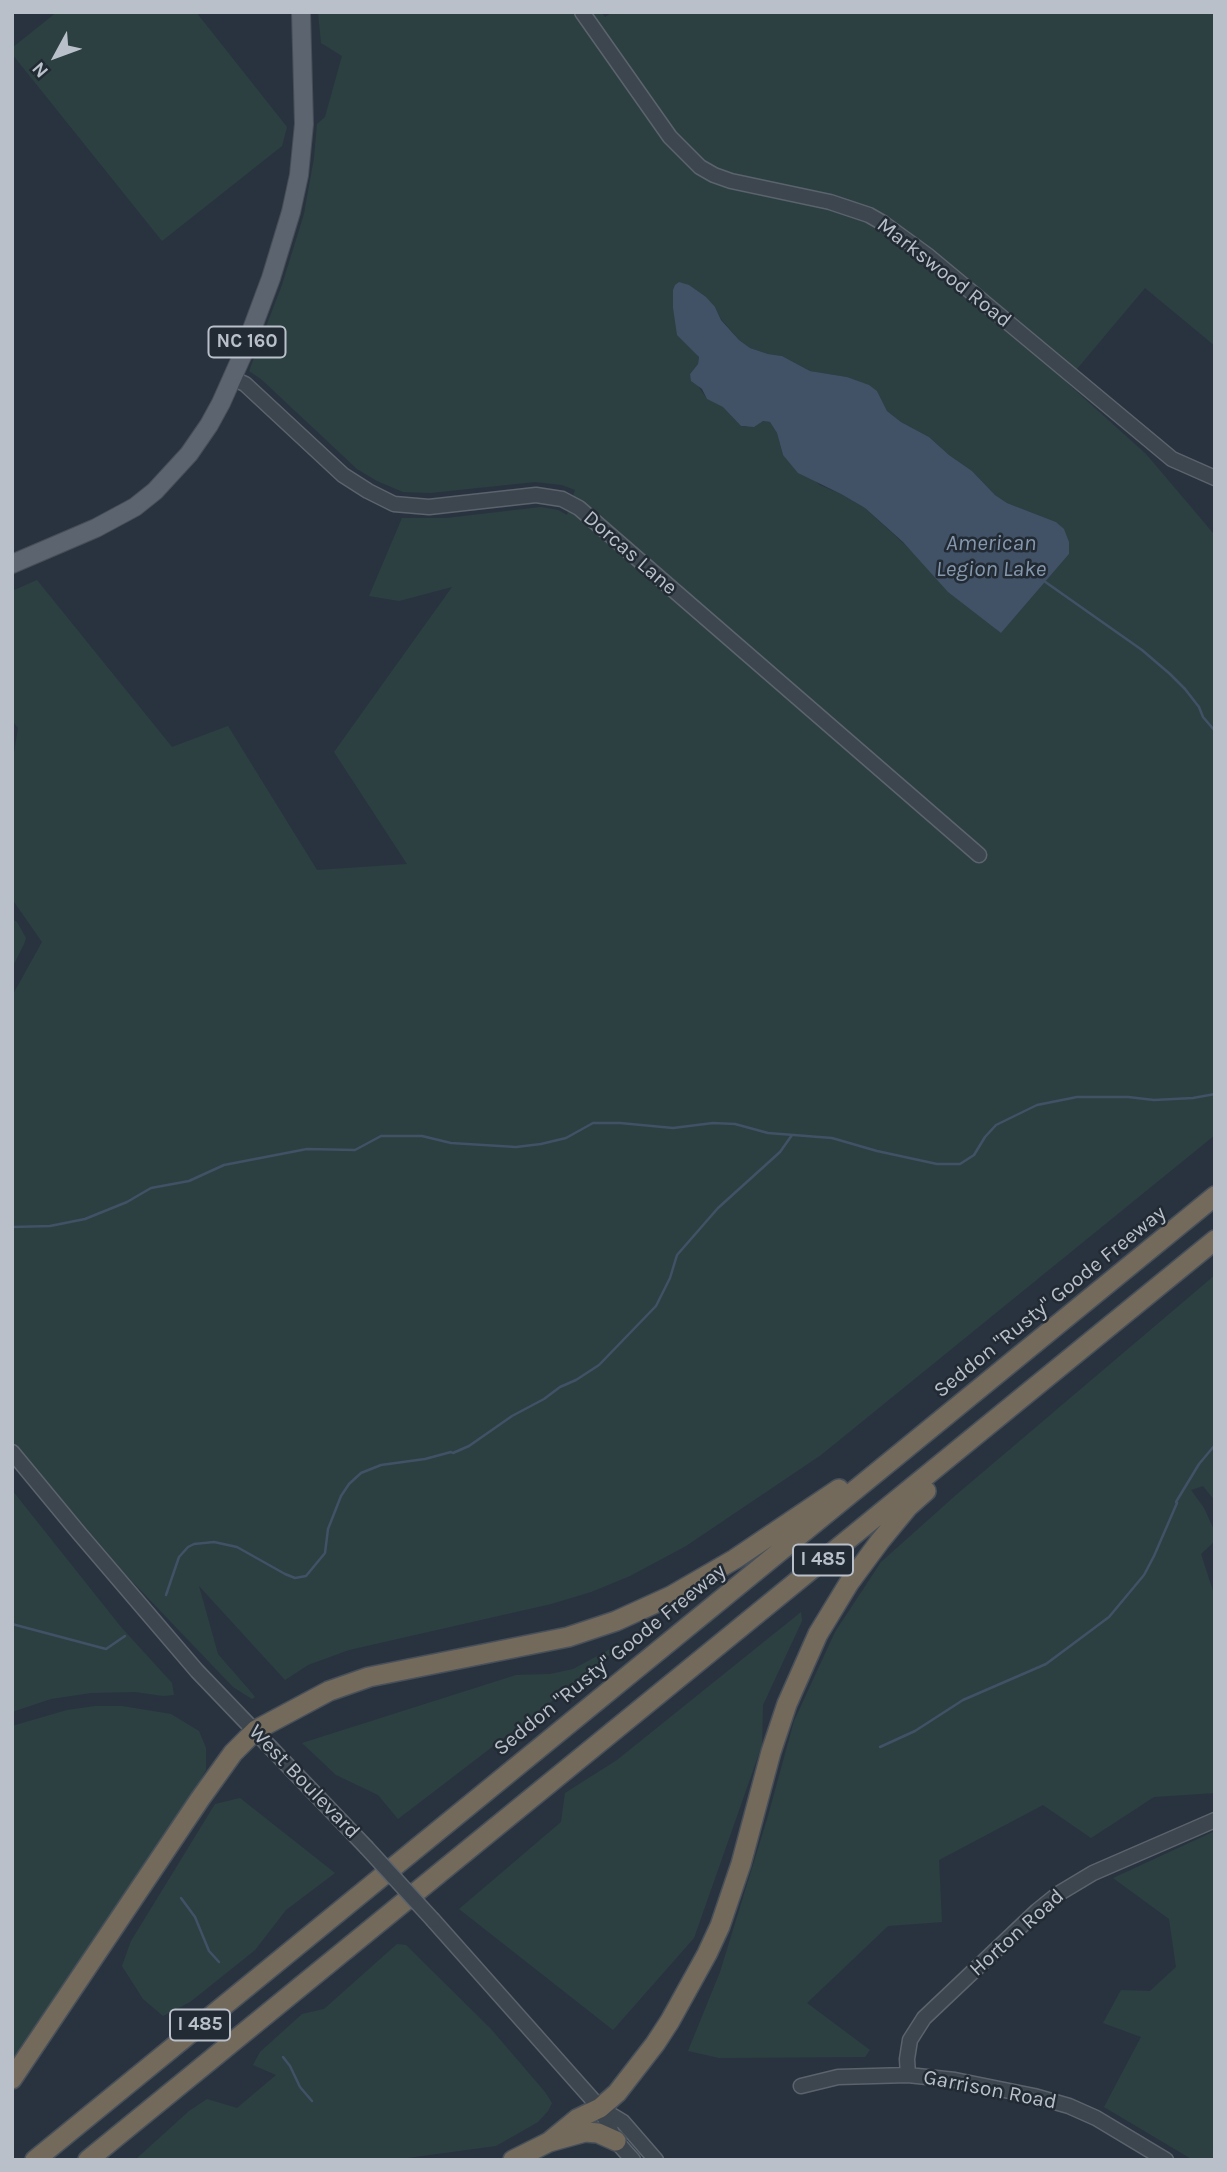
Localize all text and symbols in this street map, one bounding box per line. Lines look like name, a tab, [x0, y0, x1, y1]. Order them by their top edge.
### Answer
north arrow	[21, 21, 91, 91]
text: N	[27, 57, 53, 82]
street label: Markswood Road	[872, 213, 1016, 333]
road number: NC 160	[208, 326, 286, 358]
street label: Dorcas Lane	[578, 505, 682, 601]
water label: American Legion Lake	[936, 529, 1046, 583]
street label: Seddon "Rusty" Goode Freeway	[929, 1201, 1171, 1403]
road number: I 485	[793, 1544, 853, 1576]
street label: Seddon "Rusty" Goode Freeway	[489, 1559, 731, 1761]
street label: West Boulevard	[243, 1720, 365, 1844]
street label: Horton Road	[965, 1884, 1069, 1982]
road number: I 485	[170, 2010, 230, 2040]
street label: Garrison Road	[921, 2065, 1059, 2115]

